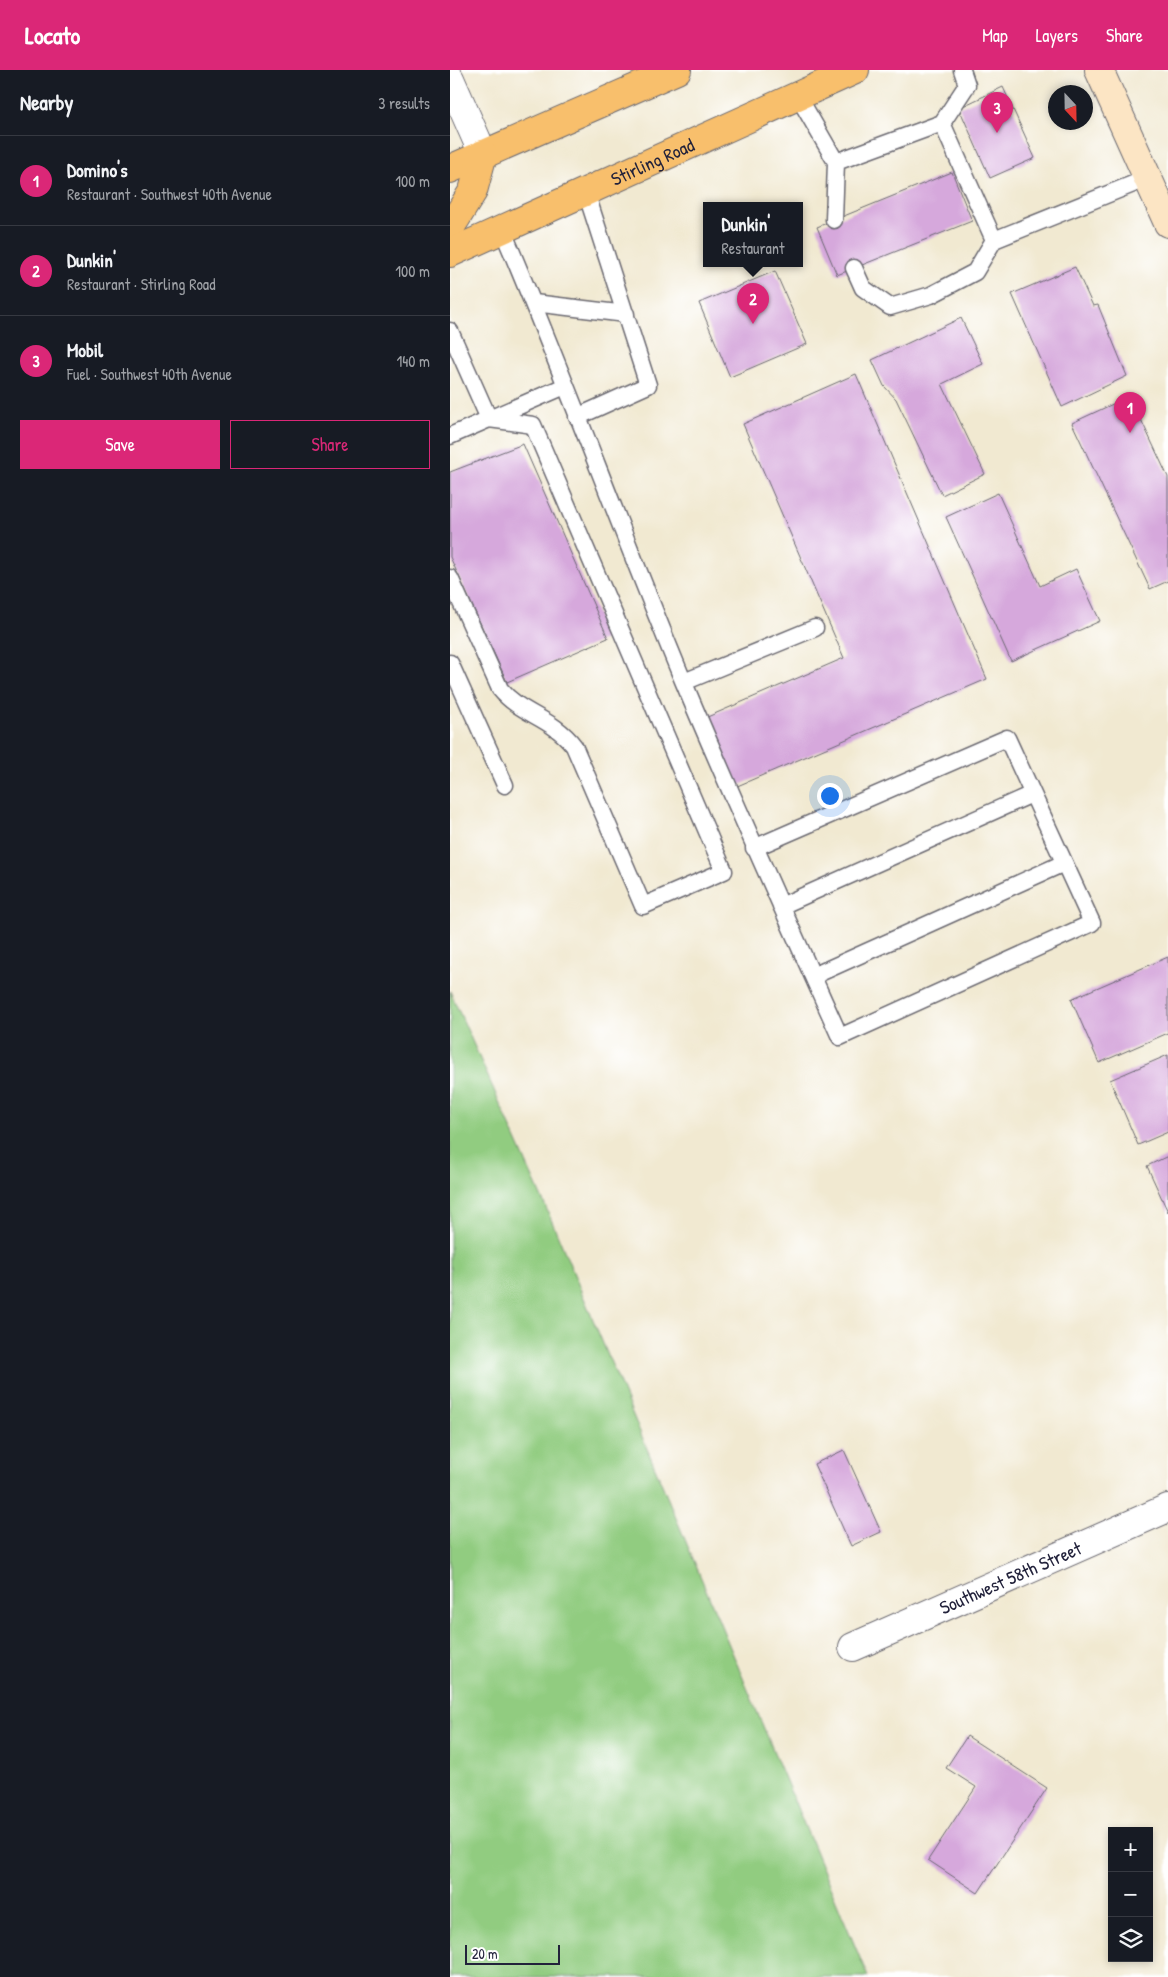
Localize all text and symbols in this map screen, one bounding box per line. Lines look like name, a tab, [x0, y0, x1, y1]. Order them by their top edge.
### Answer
text: Locato	[25, 19, 80, 51]
text: Map	[982, 23, 1008, 48]
text: Layers	[1036, 23, 1078, 48]
text: Share	[1106, 23, 1143, 48]
north arrow	[1048, 85, 1093, 130]
text: Nearby	[20, 88, 73, 117]
text: 3 results	[378, 92, 430, 114]
pin: 3	[981, 92, 1013, 133]
street label: Stirling Road	[606, 131, 699, 192]
text: Domino's	[67, 157, 128, 183]
text: 1	[33, 170, 39, 192]
text: 100 m	[395, 170, 430, 192]
text: Restaurant · Southwest 40th Avenue	[67, 183, 272, 205]
popup	[703, 202, 803, 267]
text: Dunkin'	[721, 211, 770, 237]
text: Restaurant	[721, 237, 785, 259]
text: Dunkin'	[67, 247, 116, 273]
text: 2	[32, 260, 40, 282]
text: 100 m	[395, 260, 430, 282]
text: Restaurant · Stirling Road	[67, 273, 215, 295]
pin: 2	[737, 283, 769, 324]
text: Mobil	[67, 337, 103, 363]
text: 3	[32, 350, 40, 372]
text: 140 m	[396, 350, 430, 372]
text: Fuel · Southwest 40th Avenue	[67, 363, 232, 385]
pin: 1	[1114, 392, 1146, 433]
button: Save	[20, 420, 220, 469]
button: Share	[230, 420, 430, 469]
your location	[817, 783, 843, 809]
street label: Southwest 58th Street	[935, 1535, 1086, 1620]
map controls	[1108, 1827, 1153, 1962]
button: +	[1108, 1827, 1153, 1872]
button: −	[1108, 1872, 1153, 1917]
button: layers	[1108, 1917, 1153, 1962]
scale bar	[465, 1942, 560, 1965]
text: 20 m	[472, 1944, 498, 1963]

